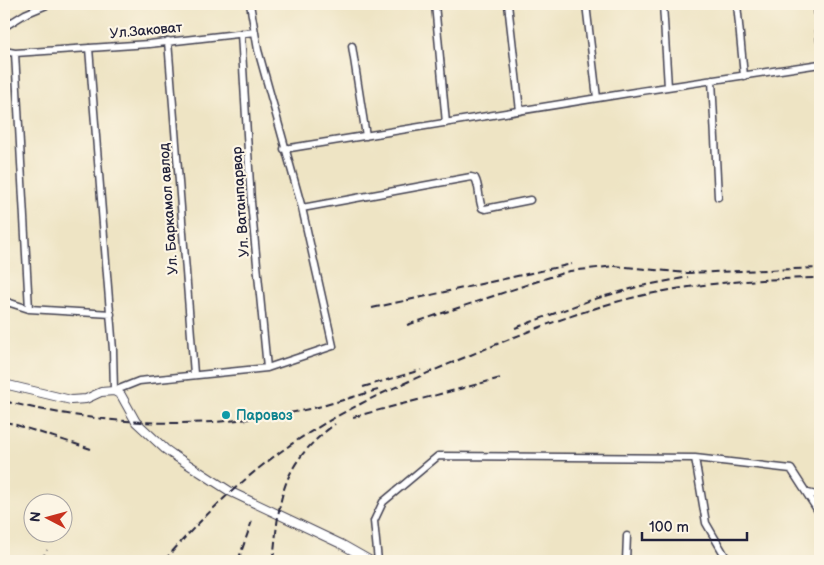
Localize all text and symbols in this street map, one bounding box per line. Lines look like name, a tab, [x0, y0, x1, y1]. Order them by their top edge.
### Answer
street label: Ул.Заковат	[109, 19, 184, 42]
street label: Ул. Баркамол авлод	[155, 142, 182, 275]
street label: Ул. Ватанпарвар	[228, 146, 253, 258]
place label: Паровоз	[236, 407, 293, 424]
marker: Паровоз	[220, 409, 232, 421]
north arrow	[22, 492, 72, 542]
scale bar	[642, 510, 746, 542]
text: N	[27, 511, 45, 523]
text: 100 m	[649, 518, 689, 537]

